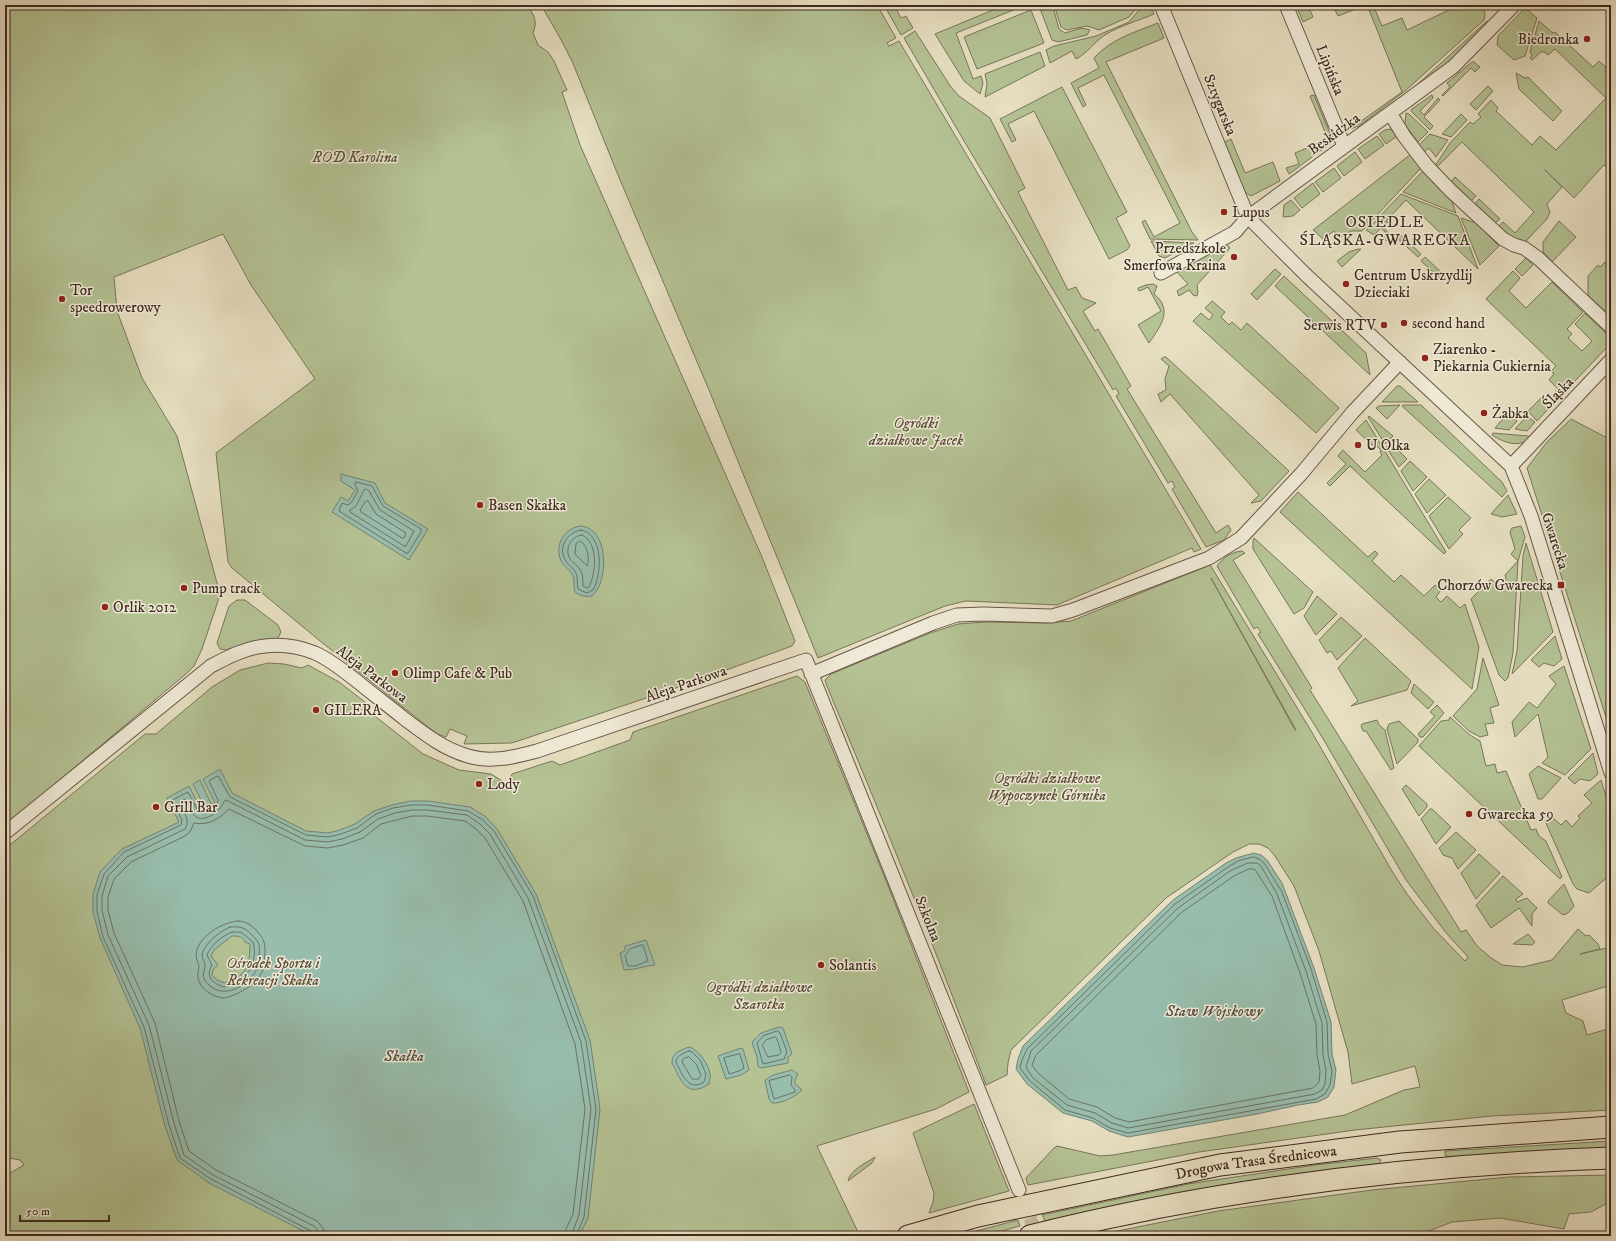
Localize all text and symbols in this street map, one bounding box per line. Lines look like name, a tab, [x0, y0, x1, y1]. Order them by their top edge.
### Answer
place label: Biedronka	[1517, 30, 1580, 49]
marker: Biedronka	[1582, 34, 1592, 44]
street label: Lipińska	[1311, 42, 1349, 99]
street label: Sztygarska	[1199, 72, 1241, 139]
street label: Beskidzka	[1304, 108, 1364, 159]
park label: ROD Karolina	[311, 148, 398, 167]
place label: Lupus	[1232, 203, 1270, 222]
marker: Lupus	[1219, 207, 1229, 217]
district label: OSIEDLE ŚLĄSKA-GWARECKA	[1299, 212, 1471, 250]
place label: Przedszkole Smerfowa Kraina	[1123, 239, 1227, 275]
marker: Przedszkole Smerfowa Kraina	[1229, 252, 1239, 262]
place label: Centrum Uskrzydlij Dzieciaki	[1354, 266, 1472, 302]
marker: Centrum Uskrzydlij Dzieciaki	[1341, 279, 1351, 289]
place label: Tor speedrowerowy	[70, 281, 162, 317]
marker: Tor speedrowerowy	[57, 294, 67, 304]
place label: second hand	[1412, 314, 1486, 333]
place label: Serwis RTV	[1303, 316, 1376, 335]
marker: second hand	[1399, 318, 1409, 328]
marker: Serwis RTV	[1379, 320, 1389, 330]
place label: Ziarenko - Piekarnia Cukiernia	[1433, 340, 1551, 376]
marker: Ziarenko - Piekarnia Cukiernia	[1420, 353, 1430, 363]
street label: Śląska	[1537, 372, 1578, 413]
place label: Żabka	[1492, 404, 1529, 423]
marker: Żabka	[1479, 408, 1489, 418]
park label: Ogródki działkowe Jacek	[868, 414, 964, 450]
place label: U Olka	[1366, 436, 1410, 455]
marker: U Olka	[1353, 440, 1363, 450]
place label: Basen Skałka	[488, 496, 567, 515]
marker: Basen Skałka	[475, 500, 485, 510]
street label: Gwarecka	[1537, 510, 1573, 572]
place label: Chorzów Gwarecka	[1437, 576, 1554, 595]
place label: Pump track	[192, 579, 261, 598]
marker: Chorzów Gwarecka	[1556, 580, 1566, 590]
marker: Pump track	[179, 583, 189, 593]
place label: Orlik 2012	[113, 598, 177, 617]
marker: Orlik 2012	[100, 602, 110, 612]
street label: Aleja Parkowa	[333, 641, 412, 707]
street label: Aleja Parkowa	[643, 661, 730, 707]
place label: Olimp Cafe & Pub	[403, 664, 512, 683]
marker: Olimp Cafe & Pub	[390, 668, 400, 678]
place label: GILERA	[324, 701, 382, 720]
marker: GILERA	[311, 705, 321, 715]
park label: Ogródki działkowe Wypoczynek Górnika	[988, 769, 1106, 805]
place label: Lody	[487, 775, 520, 794]
marker: Lody	[474, 779, 484, 789]
place label: Grill Bar	[164, 798, 218, 817]
marker: Grill Bar	[151, 802, 161, 812]
place label: Gwarecka 59	[1477, 805, 1554, 824]
marker: Gwarecka 59	[1464, 809, 1474, 819]
street label: Szkolna	[910, 893, 946, 945]
park label: Ośrodek Sportu i Rekreacji Skałka	[226, 954, 320, 990]
place label: Solantis	[829, 956, 876, 975]
marker: Solantis	[816, 960, 826, 970]
park label: Ogródki działkowe Szarotka	[706, 978, 813, 1014]
water label: Staw Wojskowy	[1164, 1001, 1264, 1021]
water label: Skałka	[383, 1046, 424, 1066]
street label: Drogowa Trasa Średnicowa	[1173, 1141, 1338, 1184]
scale bar	[20, 1197, 109, 1223]
text: 50 m	[26, 1204, 50, 1219]

